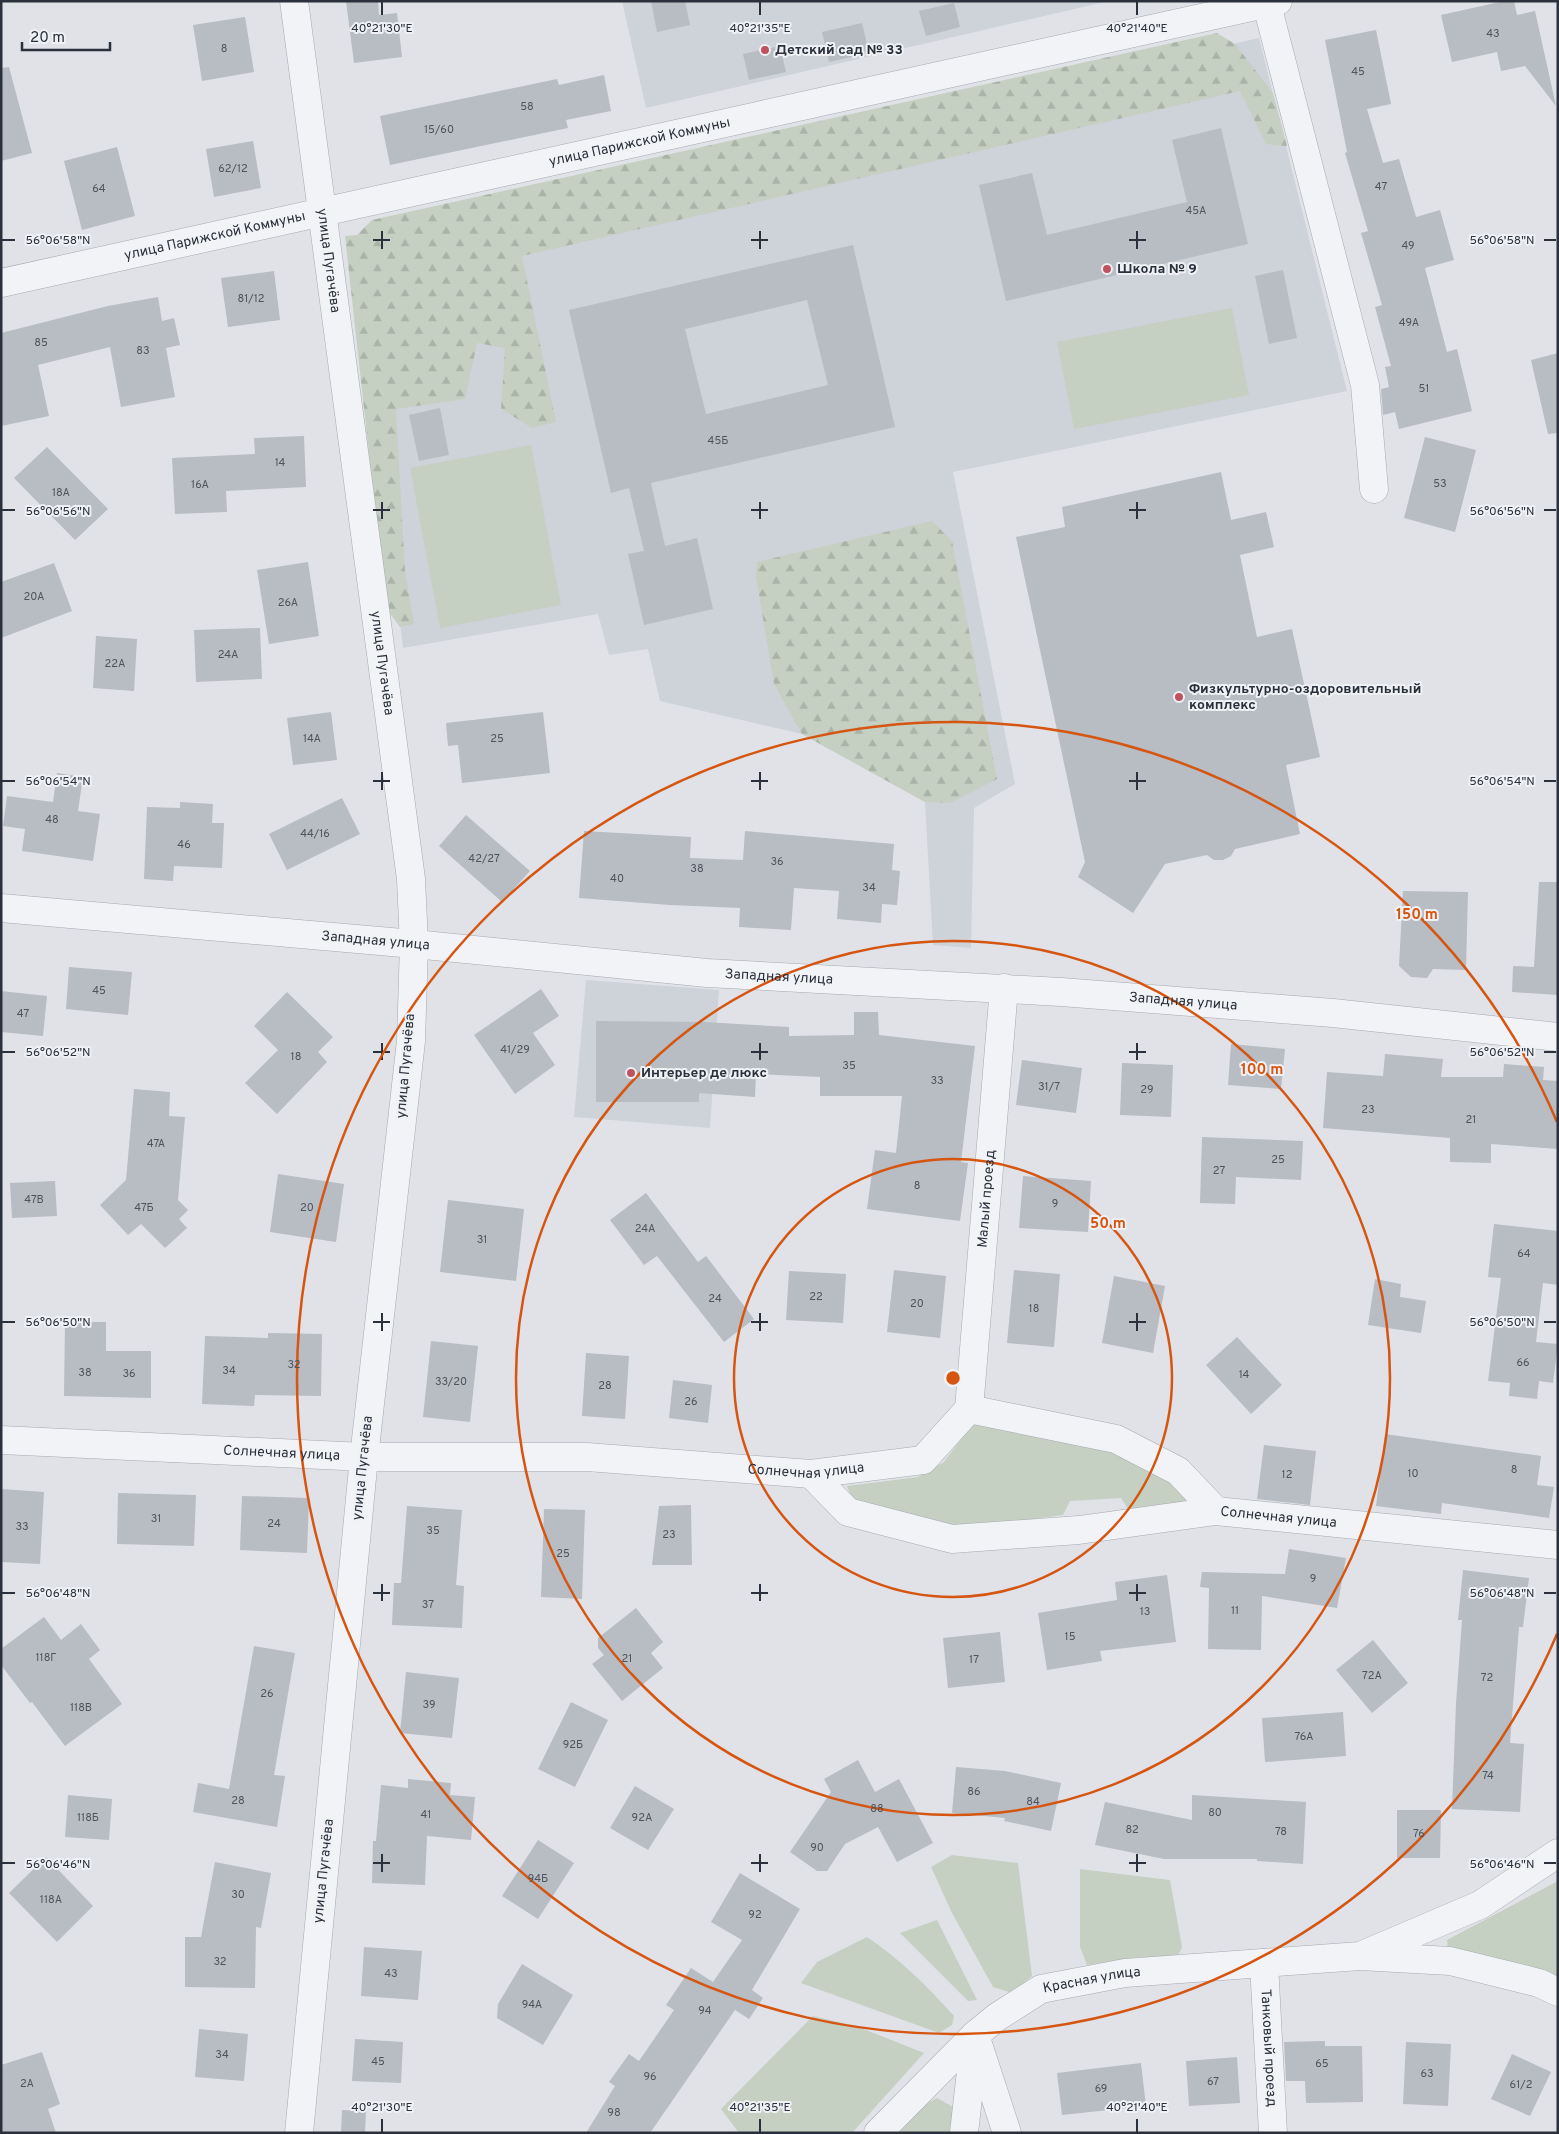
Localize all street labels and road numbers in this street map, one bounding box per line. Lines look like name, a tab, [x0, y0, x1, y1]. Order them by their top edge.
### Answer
street label: улица Парижской Коммуны	[547, 114, 732, 170]
street label: улица Парижской Коммуны	[123, 207, 307, 264]
street label: улица Пугачёва	[313, 207, 344, 314]
street label: улица Пугачёва	[367, 610, 398, 716]
street label: Западная улица	[321, 927, 431, 954]
street label: Западная улица	[724, 965, 834, 988]
street label: Западная улица	[1128, 989, 1238, 1014]
street label: улица Пугачёва	[393, 1013, 419, 1119]
street label: Малый проезд	[974, 1149, 999, 1248]
street label: улица Пугачёва	[349, 1415, 377, 1521]
street label: Солнечная улица	[223, 1442, 341, 1464]
street label: Солнечная улица	[747, 1459, 865, 1483]
street label: Солнечная улица	[1219, 1503, 1338, 1531]
street label: улица Пугачёва	[310, 1818, 338, 1924]
street label: Красная улица	[1041, 1963, 1141, 1997]
street label: Танковый проезд	[1257, 1989, 1280, 2107]

